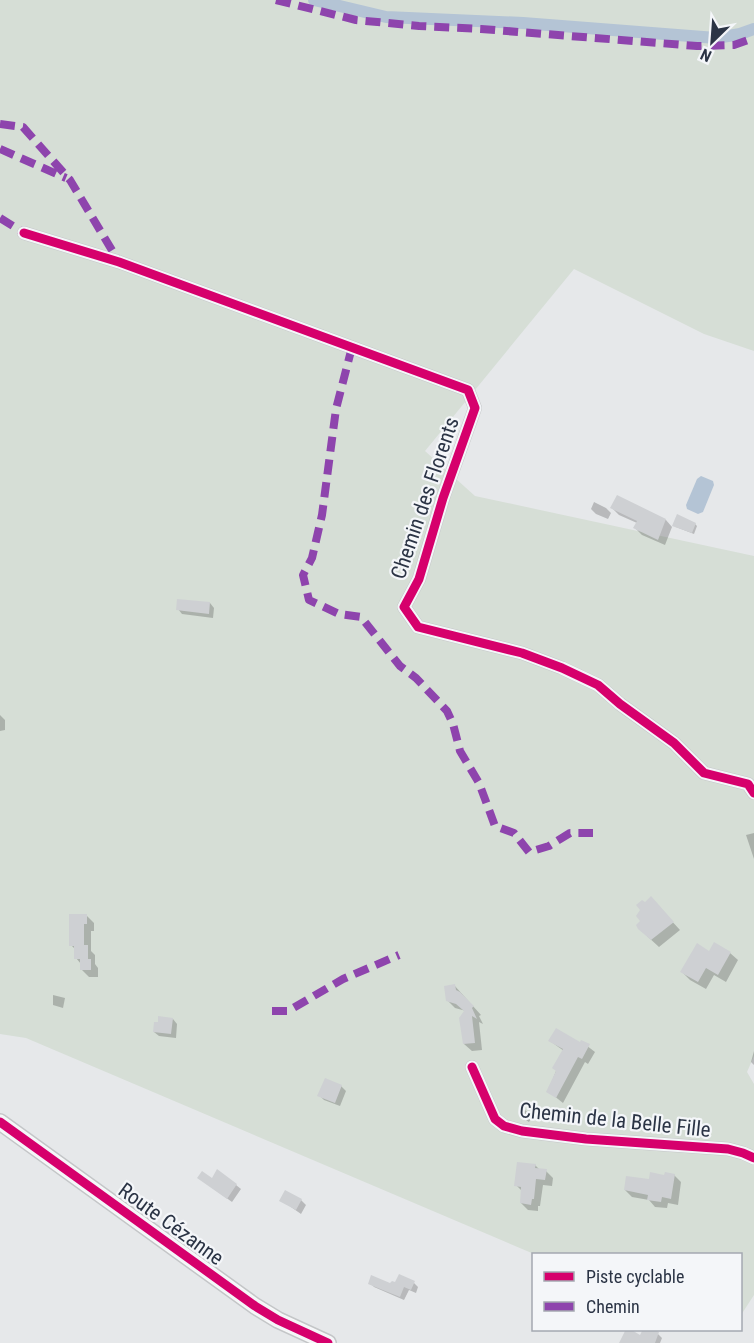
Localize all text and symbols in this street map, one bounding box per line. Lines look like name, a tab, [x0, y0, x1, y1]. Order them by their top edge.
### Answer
north arrow	[682, 12, 742, 72]
text: N	[697, 44, 714, 66]
street label: Chemin des Florents	[386, 414, 464, 582]
street label: Chemin de la Belle Fille	[518, 1098, 712, 1142]
street label: Route Cézanne	[114, 1178, 228, 1270]
legend	[532, 1253, 742, 1331]
text: Piste cyclable	[586, 1266, 684, 1287]
text: Chemin	[586, 1296, 640, 1317]

